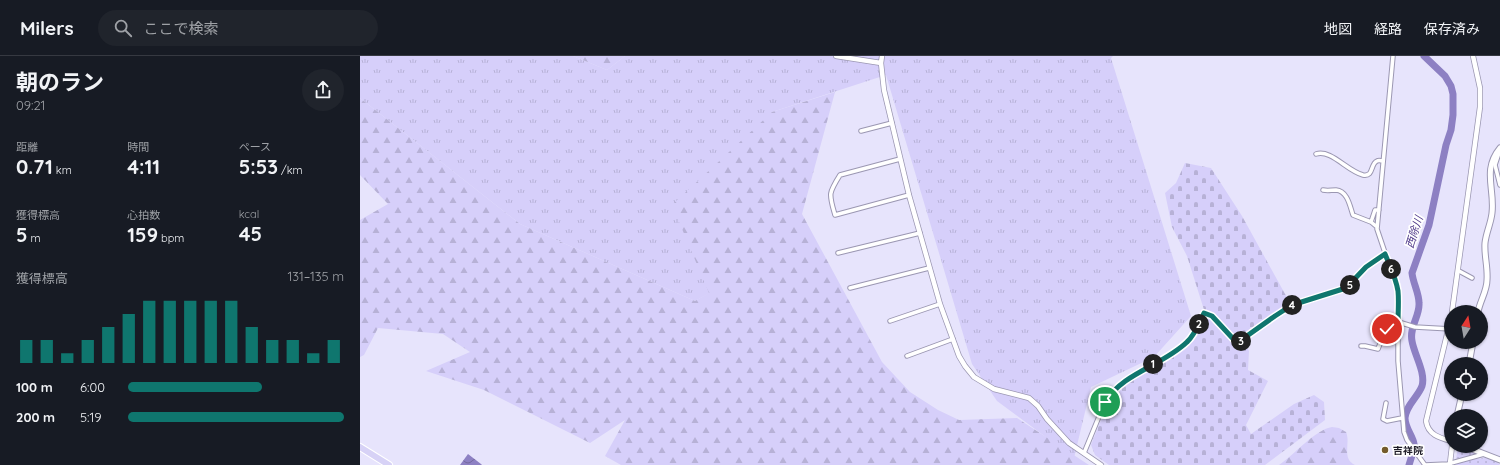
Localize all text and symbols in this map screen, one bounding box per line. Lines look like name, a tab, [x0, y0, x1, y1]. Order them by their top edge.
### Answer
search box	[98, 10, 378, 46]
text: Milers	[20, 16, 74, 40]
icon: search	[112, 17, 134, 39]
text: ここで検索	[144, 19, 219, 38]
text: 地図	[1324, 20, 1352, 38]
text: 経路	[1374, 20, 1402, 38]
text: 保存済み	[1424, 20, 1480, 38]
text: 朝のラン	[16, 68, 104, 96]
button: share	[302, 69, 344, 111]
text: 09:21	[16, 97, 45, 113]
text: 距離	[16, 140, 38, 154]
text: 時間	[127, 140, 149, 154]
text: ペース	[239, 140, 271, 154]
text: 0.71	[16, 154, 53, 179]
text: 4:11	[127, 154, 160, 179]
text: 5:53	[239, 154, 278, 179]
text: km	[53, 163, 72, 177]
text: /km	[278, 163, 303, 177]
text: kcal	[239, 207, 259, 221]
text: 獲得標高	[16, 208, 60, 222]
text: 心拍数	[127, 208, 160, 222]
water label: 西除川	[1402, 213, 1426, 250]
text: 45	[239, 221, 262, 246]
text: 5	[16, 222, 28, 247]
text: 159	[127, 222, 158, 247]
text: m	[28, 231, 41, 245]
text: bpm	[158, 231, 184, 245]
pin: 6	[1381, 259, 1401, 279]
text: 6	[1388, 262, 1394, 276]
text: 131–135 m	[287, 268, 344, 284]
text: 獲得標高	[16, 270, 68, 286]
pin: 5	[1340, 275, 1360, 295]
text: 5	[1347, 278, 1353, 292]
pin: 4	[1282, 295, 1302, 315]
text: 4	[1289, 298, 1295, 312]
north arrow	[1444, 305, 1488, 349]
map controls	[1444, 305, 1488, 453]
pin	[1370, 312, 1404, 346]
pin: 2	[1189, 314, 1209, 334]
text: 2	[1196, 317, 1202, 331]
icon: check	[1376, 318, 1398, 340]
pin: 3	[1231, 331, 1251, 351]
text: 3	[1238, 334, 1244, 348]
pin: 1	[1143, 354, 1163, 374]
text: 1	[1151, 357, 1155, 371]
button: locate	[1444, 357, 1488, 401]
text: 100 m	[16, 379, 53, 395]
text: 6:00	[80, 379, 105, 395]
pin	[1088, 385, 1122, 419]
icon: arrive	[1094, 391, 1116, 413]
text: 200 m	[16, 409, 55, 425]
text: 5:19	[80, 409, 102, 425]
button: layers	[1444, 409, 1488, 453]
place label: 吉祥院	[1393, 444, 1423, 457]
marker: 吉祥院	[1380, 445, 1390, 455]

